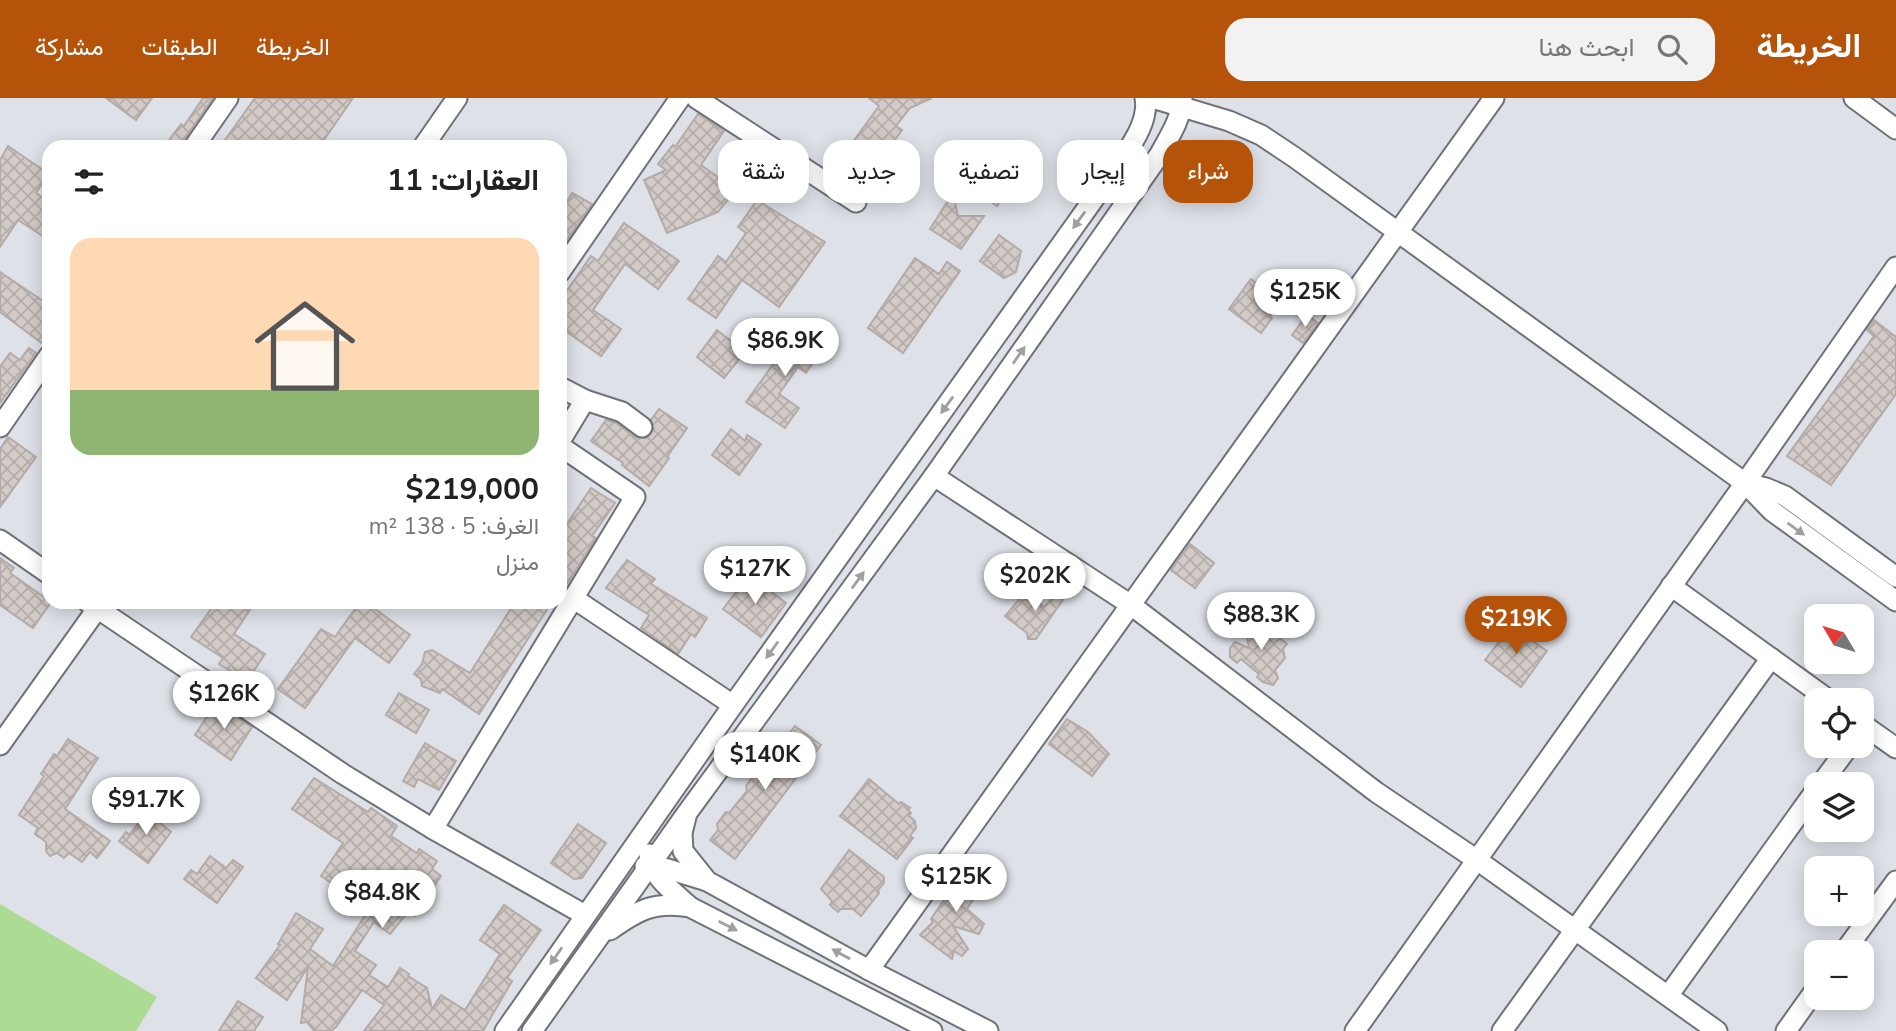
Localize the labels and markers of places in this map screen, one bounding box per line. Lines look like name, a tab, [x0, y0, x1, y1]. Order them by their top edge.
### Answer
pin: $125K	[1256, 270, 1354, 329]
pin: $86.9K	[728, 318, 842, 378]
pin: $127K	[706, 546, 804, 606]
pin: $202K	[986, 554, 1084, 613]
pin: $88.3K	[1204, 592, 1318, 652]
pin: $219K	[1467, 596, 1565, 656]
pin: $126K	[175, 672, 273, 731]
pin: $140K	[716, 732, 814, 792]
pin: $91.7K	[89, 778, 203, 837]
pin: $125K	[907, 854, 1005, 914]
pin: $84.8K	[325, 870, 439, 930]

